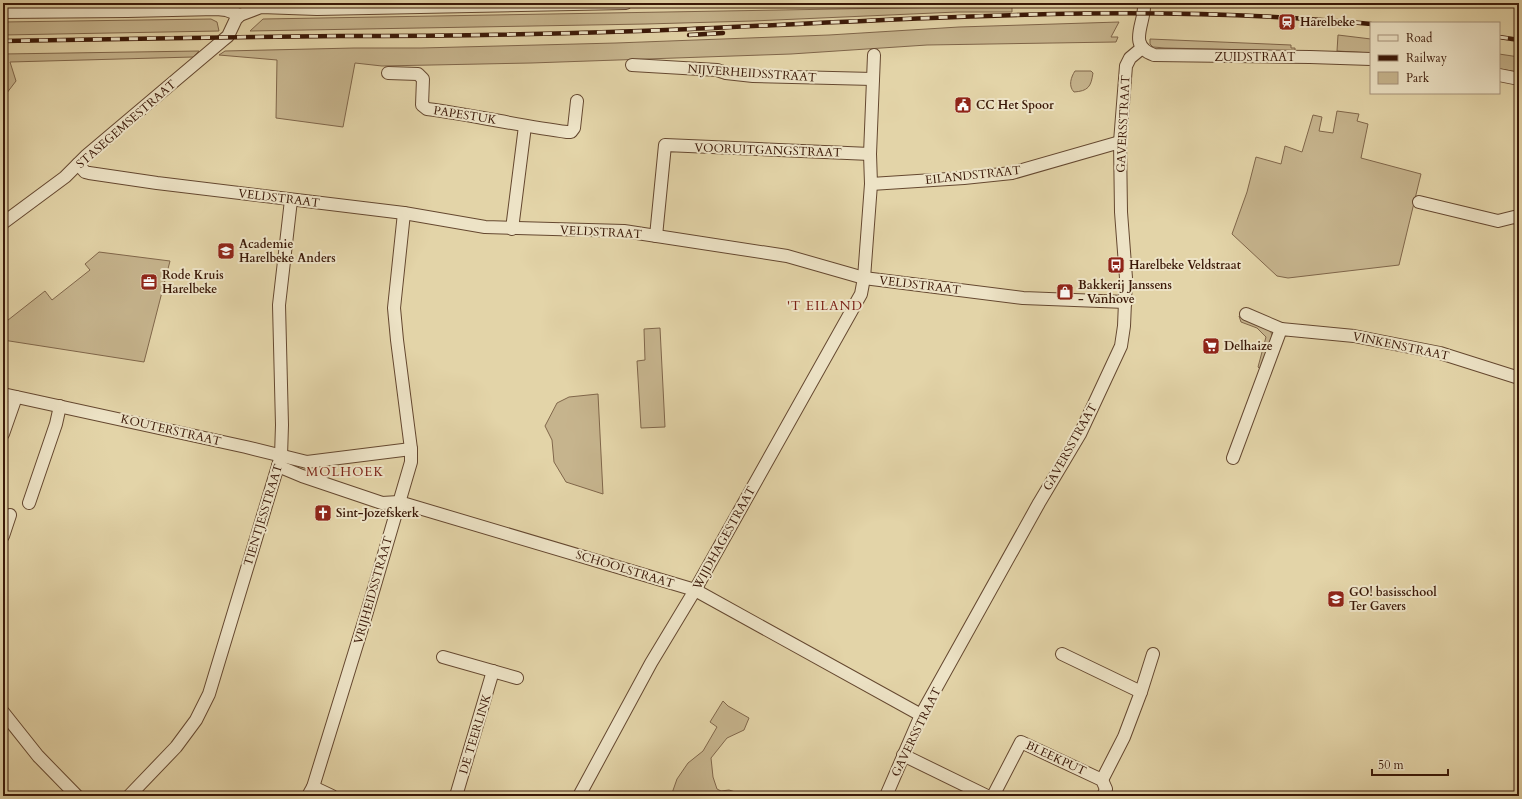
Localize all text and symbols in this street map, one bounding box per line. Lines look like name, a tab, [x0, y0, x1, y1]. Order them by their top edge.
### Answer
station icon: Harelbeke	[1277, 12, 1297, 32]
place label: Harelbeke	[1300, 14, 1355, 30]
legend	[1370, 22, 1500, 94]
text: Road	[1406, 30, 1433, 46]
street label: ZUIDSTRAAT	[1214, 49, 1296, 65]
text: Railway	[1406, 50, 1448, 66]
street label: NIJVERHEIDSSTRAAT	[687, 61, 817, 86]
text: Park	[1406, 70, 1430, 86]
street label: GAVERSSTRAAT	[1112, 75, 1134, 173]
street label: STASEGEMSESTRAAT	[73, 76, 179, 172]
public building icon: CC Het Spoor	[953, 95, 973, 115]
place label: CC Het Spoor	[976, 97, 1054, 113]
street label: PAPESTUK	[432, 102, 498, 128]
street label: VOORUITGANGSTRAAT	[694, 139, 842, 161]
street label: EILANDSTRAAT	[924, 162, 1022, 188]
street label: VELDSTRAAT	[237, 185, 321, 211]
street label: VELDSTRAAT	[560, 222, 643, 242]
place label: Academie Harelbeke Anders	[239, 236, 336, 266]
school or university icon: Academie Harelbeke Anders	[216, 241, 236, 261]
bus stop icon: Harelbeke Veldstraat	[1106, 255, 1126, 275]
place label: Harelbeke Veldstraat	[1129, 257, 1242, 273]
place label: Rode Kruis Harelbeke	[162, 267, 224, 297]
office icon: Rode Kruis Harelbeke	[139, 272, 159, 292]
street label: VELDSTRAAT	[878, 272, 962, 298]
place label: Bakkerij Janssens - Vanhove	[1078, 277, 1172, 307]
shop icon: Bakkerij Janssens - Vanhove	[1055, 282, 1075, 302]
district label: 'T EILAND	[787, 297, 863, 315]
street label: VINKENSTRAAT	[1351, 328, 1451, 364]
supermarket icon: Delhaize	[1201, 336, 1221, 356]
place label: Delhaize	[1224, 338, 1273, 354]
street label: GAVERSSTRAAT	[1039, 400, 1101, 494]
street label: KOUTERSTRAAT	[119, 411, 223, 449]
street label: TIENTJESSTRAAT	[240, 462, 286, 568]
district label: MOLHOEK	[306, 463, 384, 481]
street label: WIJDHAGESTRAAT	[688, 483, 759, 593]
church icon: Sint-Jozefskerk	[313, 503, 333, 523]
place label: Sint-Jozefskerk	[336, 505, 420, 521]
street label: VRIJHEIDSSTRAAT	[350, 534, 396, 646]
street label: SCHOOLSTRAAT	[574, 546, 676, 592]
place label: GO! basisschool Ter Gavers	[1349, 584, 1437, 614]
school or university icon: GO! basisschool Ter Gavers	[1326, 589, 1346, 609]
street label: GAVERSSTRAAT	[887, 684, 945, 779]
street label: DE TEERLINK	[455, 692, 495, 776]
street label: BLEEKPUT	[1023, 737, 1089, 779]
scale bar	[1372, 751, 1448, 777]
text: 50 m	[1378, 757, 1405, 773]

